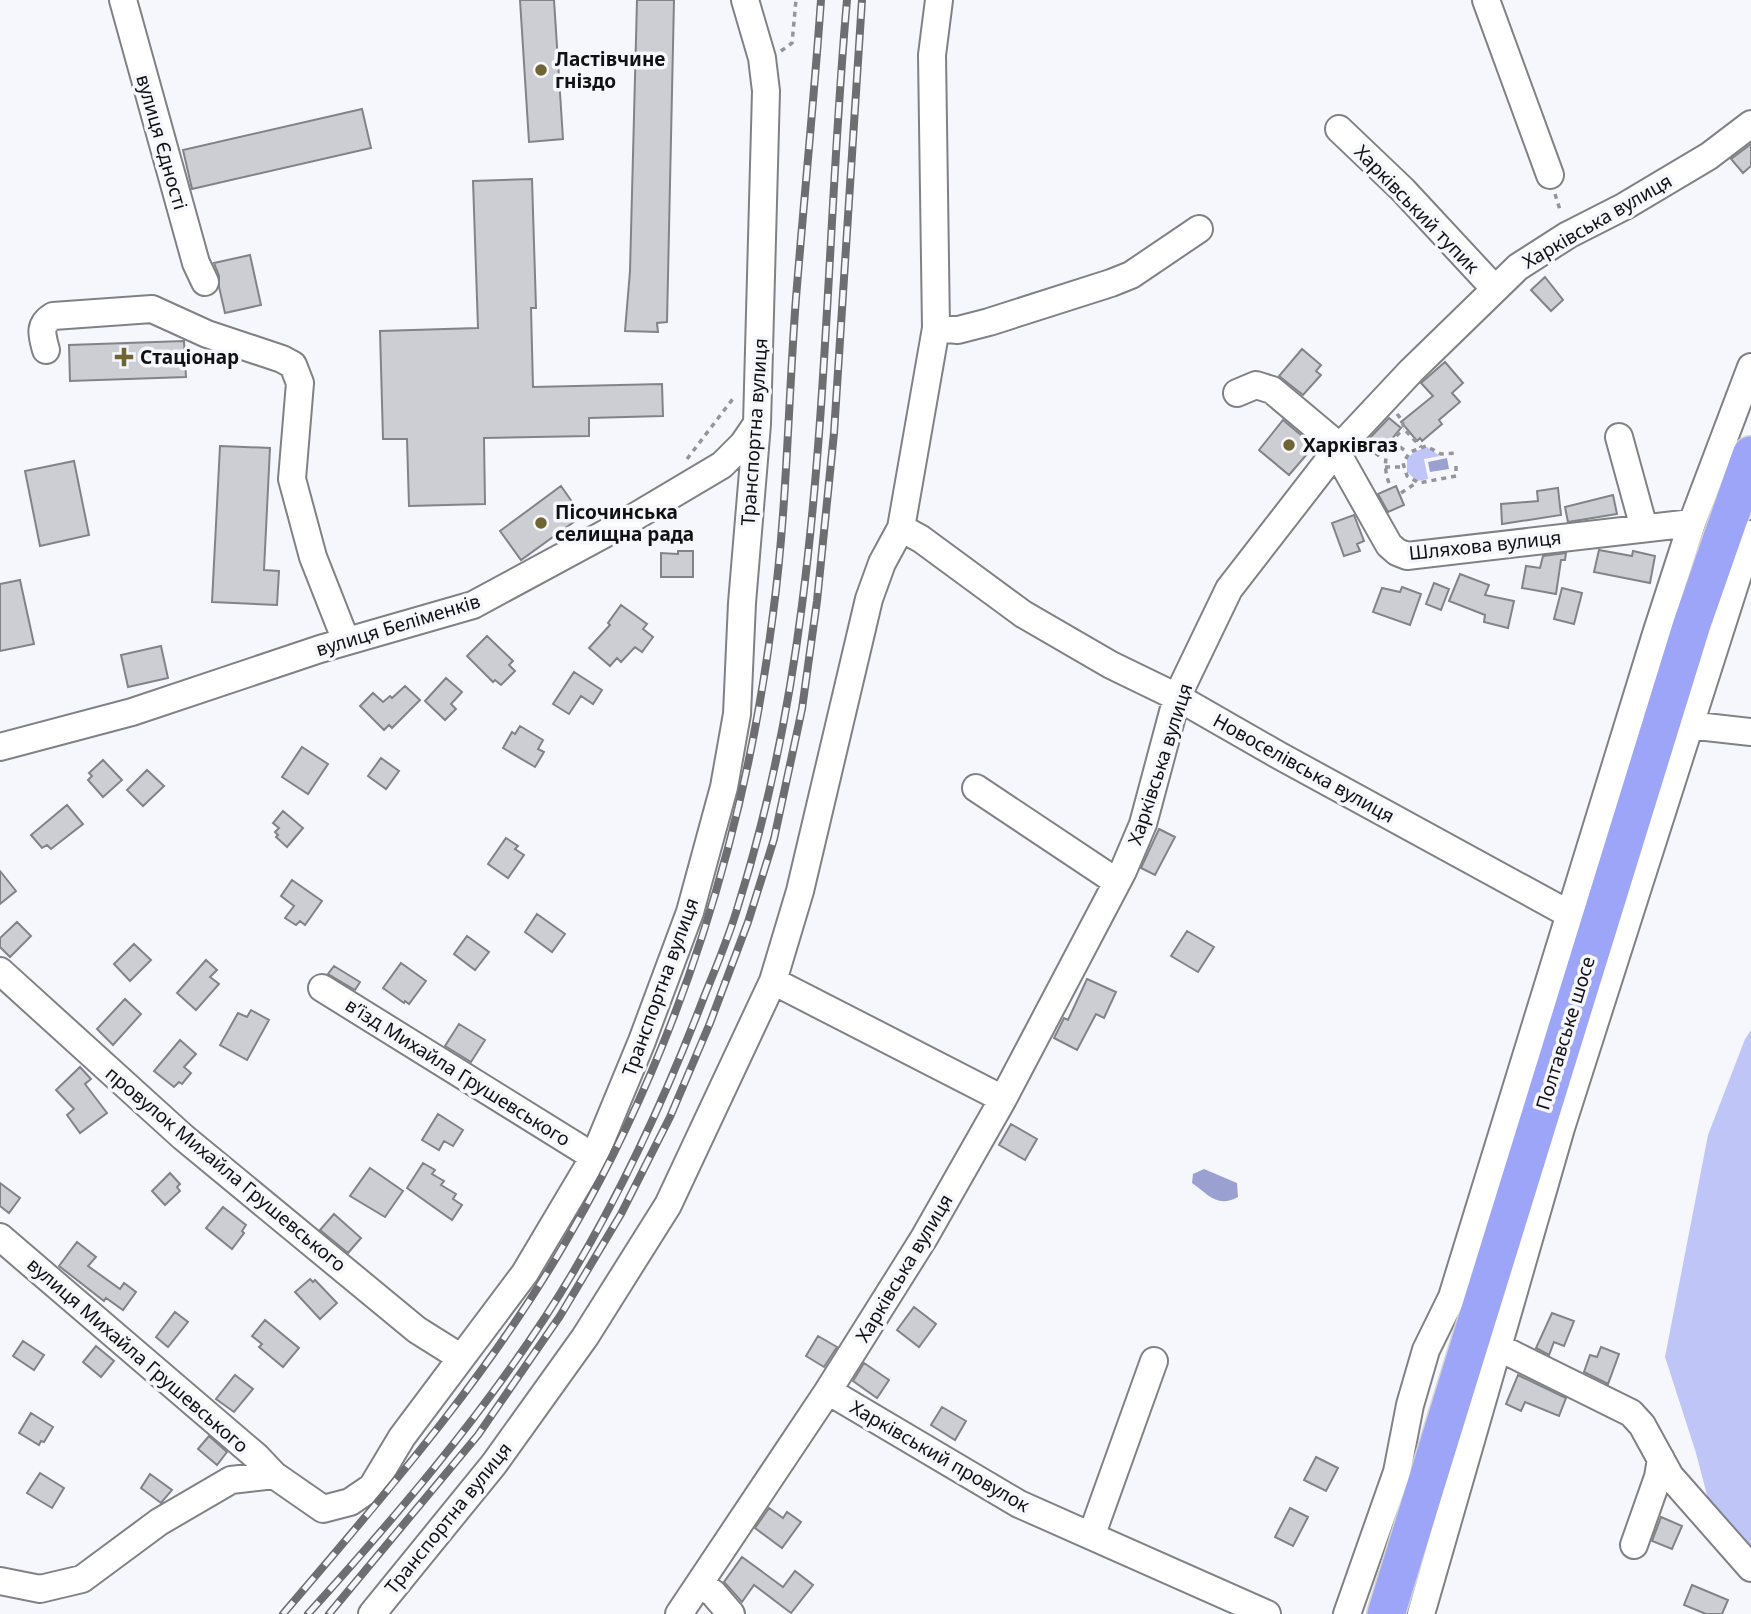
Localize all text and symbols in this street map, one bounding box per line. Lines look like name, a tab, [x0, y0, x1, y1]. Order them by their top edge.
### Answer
place label: Ластівчине гніздо	[555, 46, 665, 94]
marker: Ластівчине гніздо	[533, 62, 549, 78]
street label: вулиця Єдності	[130, 71, 194, 213]
street label: Харківський тупик	[1349, 139, 1485, 279]
street label: Харківська вулиця	[1518, 168, 1676, 274]
street label: Транспортна вулиця	[734, 337, 774, 527]
place label: Стаціонар	[140, 344, 239, 370]
marker: Стаціонар	[114, 347, 134, 367]
place label: Харківгаз	[1303, 432, 1398, 458]
marker: Харківгаз	[1281, 437, 1297, 453]
place label: Пісочинська селищна рада	[555, 499, 694, 547]
marker: Пісочинська селищна рада	[533, 515, 549, 531]
street label: Шляхова вулиця	[1407, 524, 1563, 566]
street label: вулиця Беліменків	[313, 588, 483, 662]
street label: Харківська вулиця	[1122, 680, 1198, 848]
street label: Новоселівська вулиця	[1209, 707, 1399, 829]
street label: Транспортна вулиця	[616, 894, 704, 1080]
street label: Полтавське шосе	[1529, 953, 1601, 1113]
street label: в’їзд Михайла Грушевського	[341, 992, 575, 1152]
street label: провулок Михайла Грушевського	[100, 1061, 352, 1277]
street label: Харківська вулиця	[849, 1189, 959, 1347]
street label: вулиця Михайла Грушевського	[22, 1252, 254, 1458]
street label: Харківський провулок	[845, 1394, 1035, 1518]
street label: Транспортна вулиця	[379, 1437, 517, 1599]

